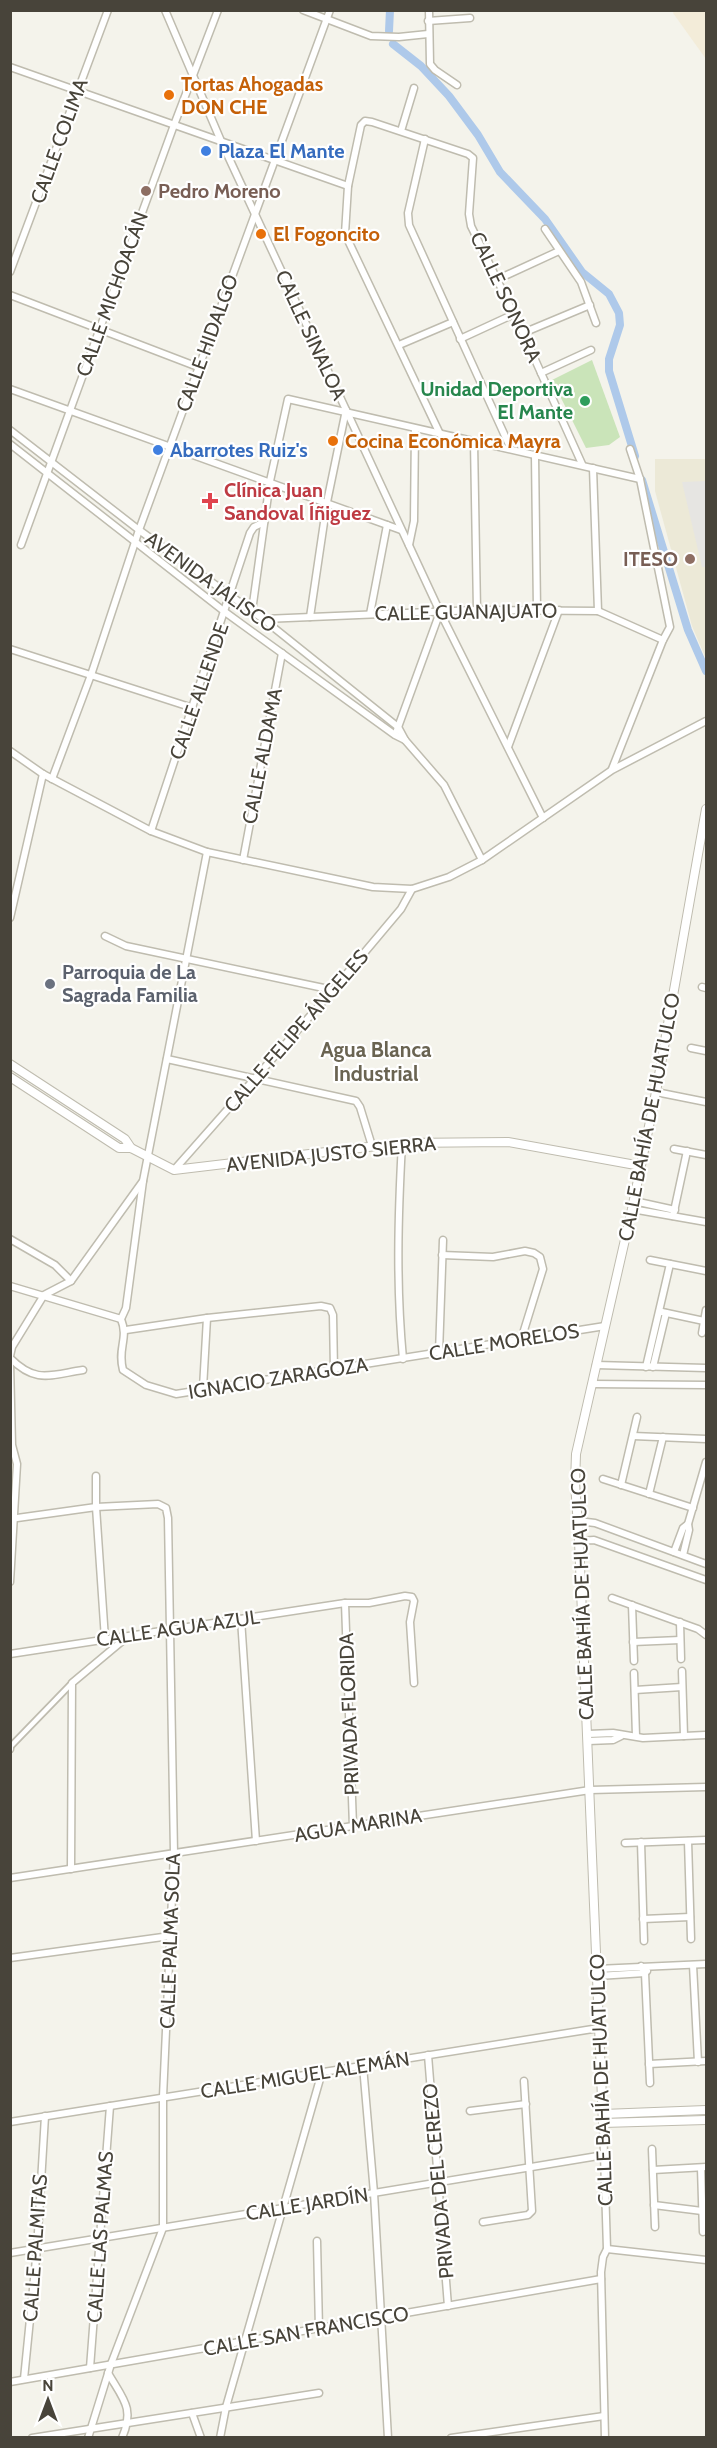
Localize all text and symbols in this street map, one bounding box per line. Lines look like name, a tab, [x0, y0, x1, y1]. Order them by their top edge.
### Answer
place label: Tortas Ahogadas DON CHE	[181, 72, 323, 119]
street label: CALLE COLIMA	[25, 75, 93, 207]
marker: Tortas Ahogadas DON CHE	[162, 88, 176, 102]
place label: Plaza El Mante	[218, 139, 345, 163]
marker: Plaza El Mante	[199, 144, 213, 158]
place label: Pedro Moreno	[158, 179, 281, 203]
marker: Pedro Moreno	[139, 184, 153, 198]
street label: CALLE MICHOACÁN	[71, 208, 153, 380]
place label: El Fogoncito	[273, 222, 380, 246]
marker: El Fogoncito	[254, 227, 268, 241]
street label: CALLE SONORA	[465, 228, 547, 367]
street label: CALLE SINALOA	[270, 266, 352, 404]
street label: CALLE HIDALGO	[171, 271, 243, 415]
place label: Unidad Deportiva El Mante	[420, 377, 573, 424]
marker: Unidad Deportiva El Mante	[578, 394, 592, 408]
place label: Cocina Económica Mayra	[345, 429, 561, 453]
marker: Cocina Económica Mayra	[326, 434, 340, 448]
place label: Abarrotes Ruiz's	[170, 438, 308, 462]
marker: Abarrotes Ruiz's	[151, 443, 165, 457]
place label: Clínica Juan Sandoval Íñiguez	[224, 478, 371, 525]
marker: Clínica Juan Sandoval Íñiguez	[201, 492, 219, 510]
street label: AVENIDA JALISCO	[141, 526, 281, 638]
place label: ITESO	[623, 547, 678, 571]
marker: ITESO	[683, 552, 697, 566]
street label: CALLE GUANAJUATO	[374, 598, 558, 626]
street label: CALLE ALLENDE	[164, 619, 234, 763]
street label: CALLE ALDAMA	[237, 685, 287, 826]
street label: CALLE FELIPE ÁNGELES	[219, 945, 373, 1117]
place label: Parroquia de La Sagrada Familia	[62, 960, 198, 1007]
marker: Parroquia de La Sagrada Familia	[43, 977, 57, 991]
street label: CALLE BAHÍA DE HUATULCO	[613, 991, 685, 1243]
district label: Agua Blanca Industrial	[321, 1037, 432, 1086]
street label: AVENIDA JUSTO SIERRA	[225, 1131, 438, 1177]
street label: CALLE MORELOS	[427, 1318, 581, 1366]
street label: IGNACIO ZARAGOZA	[187, 1352, 370, 1404]
street label: CALLE BAHÍA DE HUATULCO	[566, 1467, 598, 1721]
street label: CALLE AGUA AZUL	[95, 1605, 261, 1651]
street label: PRIVADA FLORIDA	[334, 1632, 364, 1796]
street label: AGUA MARINA	[293, 1803, 424, 1847]
street label: CALLE PALMA SOLA	[155, 1852, 185, 2029]
street label: CALLE BAHÍA DE HUATULCO	[585, 1953, 617, 2207]
street label: CALLE MIGUEL ALEMÁN	[199, 2047, 411, 2103]
street label: PRIVADA DEL CEREZO	[418, 2082, 458, 2280]
street label: CALLE LAS PALMAS	[82, 2150, 118, 2324]
street label: CALLE PALMITAS	[18, 2173, 52, 2323]
street label: CALLE JARDÍN	[244, 2182, 370, 2226]
street label: CALLE SAN FRANCISCO	[201, 2301, 411, 2361]
north arrow	[18, 2370, 78, 2430]
text: N	[42, 2376, 54, 2395]

